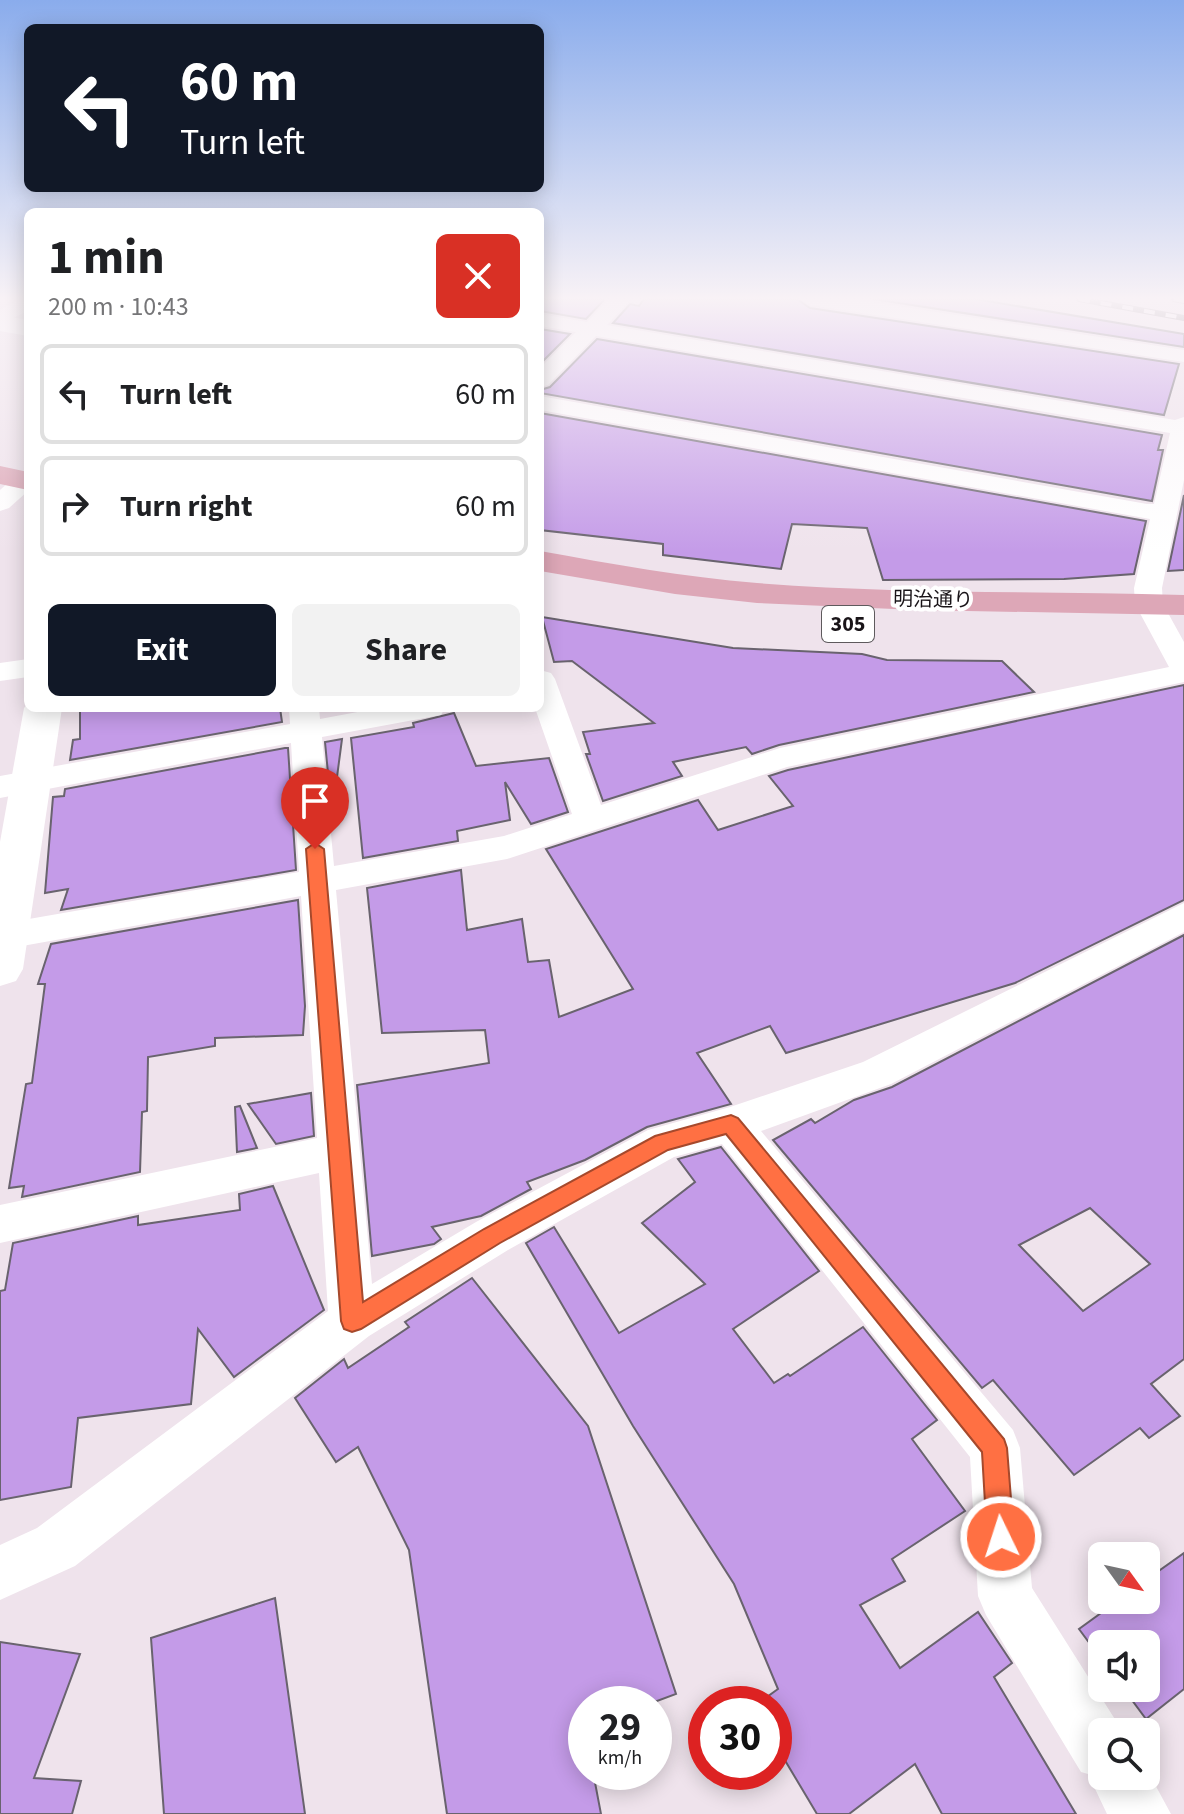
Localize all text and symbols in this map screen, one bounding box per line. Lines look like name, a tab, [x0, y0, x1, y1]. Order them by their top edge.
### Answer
text: 60 m	[180, 43, 298, 122]
icon: left	[48, 56, 152, 160]
text: Turn left	[180, 117, 305, 168]
text: 1 min	[48, 224, 165, 292]
button: close	[436, 234, 520, 318]
text: 200 m · 10:43	[48, 288, 189, 325]
icon: left	[52, 372, 96, 416]
text: Turn left	[120, 373, 232, 416]
text: 60 m	[455, 373, 516, 416]
icon: right	[52, 484, 96, 528]
text: Turn right	[120, 485, 252, 528]
text: 60 m	[455, 485, 516, 528]
street label: 明治通り	[893, 585, 973, 615]
button: Exit	[48, 604, 276, 696]
button: Share	[292, 604, 520, 696]
road number: 305	[822, 606, 874, 642]
pin	[281, 767, 349, 849]
icon: arrive	[293, 779, 337, 823]
position arrow	[959, 1495, 1043, 1579]
north arrow	[1088, 1542, 1160, 1614]
map controls	[1088, 1542, 1160, 1790]
button: sound	[1088, 1630, 1160, 1702]
speed limit sign: 30	[688, 1686, 792, 1790]
text: 29	[599, 1699, 641, 1756]
button: search	[1088, 1718, 1160, 1790]
text: km/h	[598, 1744, 642, 1772]

